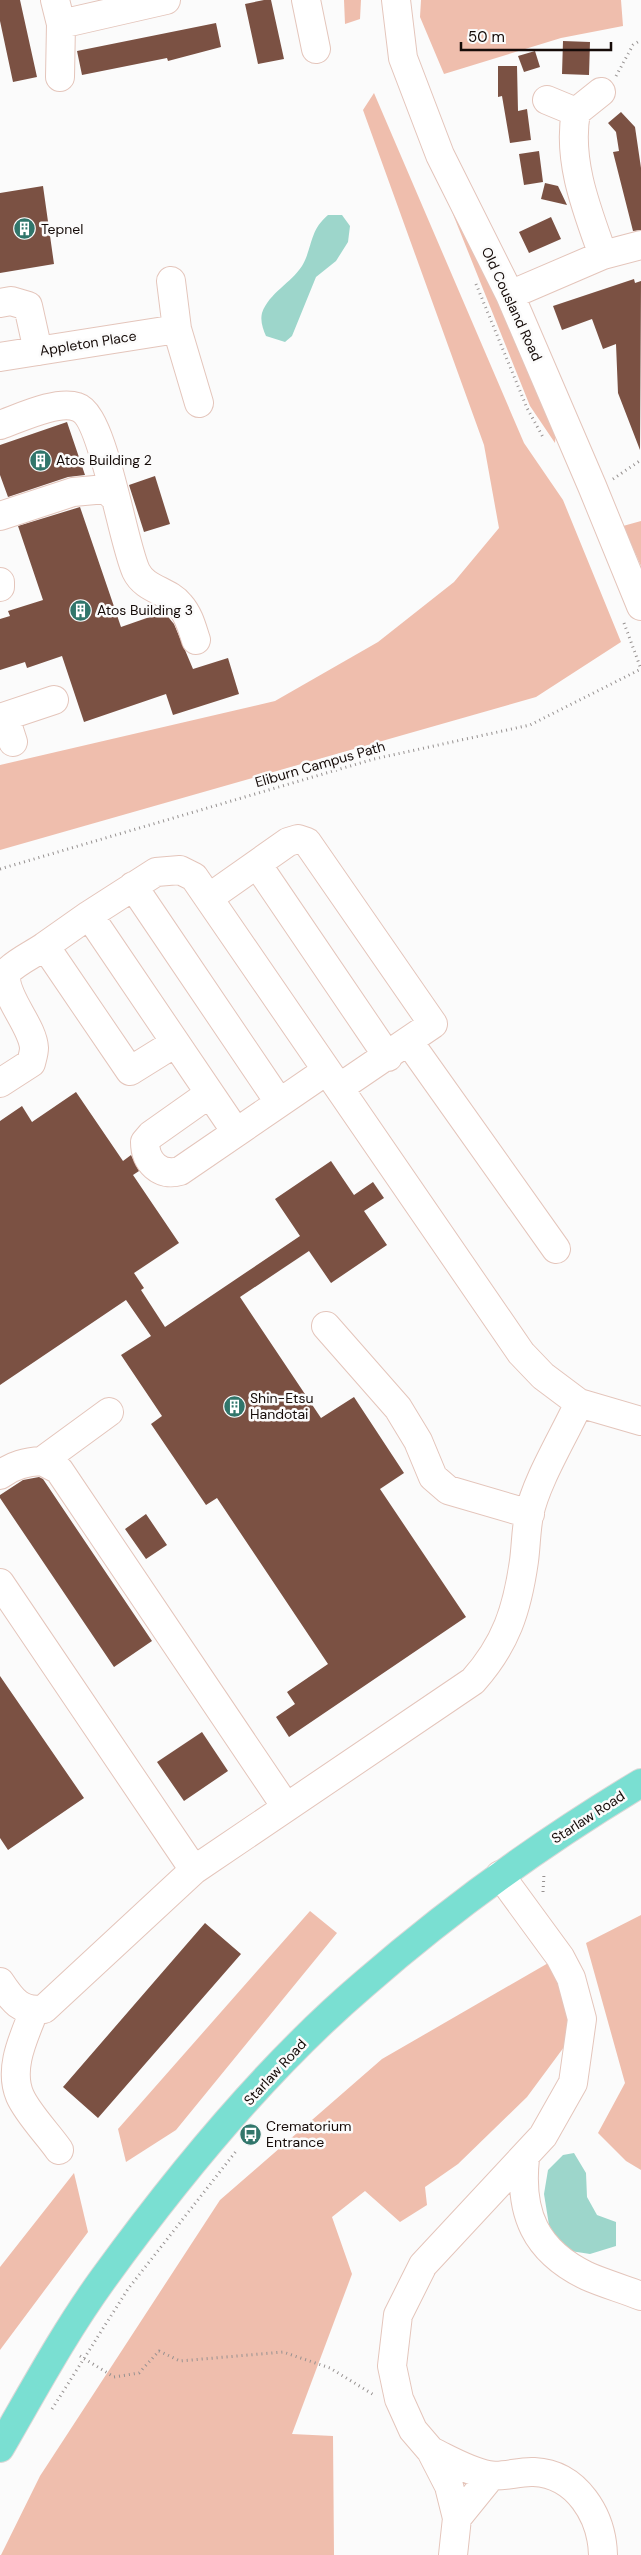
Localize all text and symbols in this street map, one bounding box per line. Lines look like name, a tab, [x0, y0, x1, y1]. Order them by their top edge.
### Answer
scale bar	[461, 20, 611, 52]
text: 50 m	[468, 27, 505, 47]
building icon: Tepnel	[13, 217, 37, 241]
place label: Tepnel	[41, 220, 83, 238]
street label: Old Cousland Road	[478, 244, 546, 364]
street label: Appleton Place	[38, 326, 138, 360]
building icon: Atos Building 2	[28, 448, 52, 472]
place label: Atos Building 2	[56, 451, 152, 469]
building icon: Atos Building 3	[69, 598, 93, 622]
place label: Atos Building 3	[97, 601, 193, 619]
street label: Eliburn Campus Path	[253, 737, 387, 791]
place label: Shin-Etsu Handotai	[250, 1389, 314, 1423]
building icon: Shin-Etsu Handotai	[222, 1394, 246, 1418]
street label: Starlaw Road	[548, 1787, 628, 1847]
street label: Starlaw Road	[240, 2035, 310, 2109]
place label: Crematorium Entrance	[266, 2117, 351, 2151]
bus stop icon: Crematorium Entrance	[238, 2122, 262, 2146]

